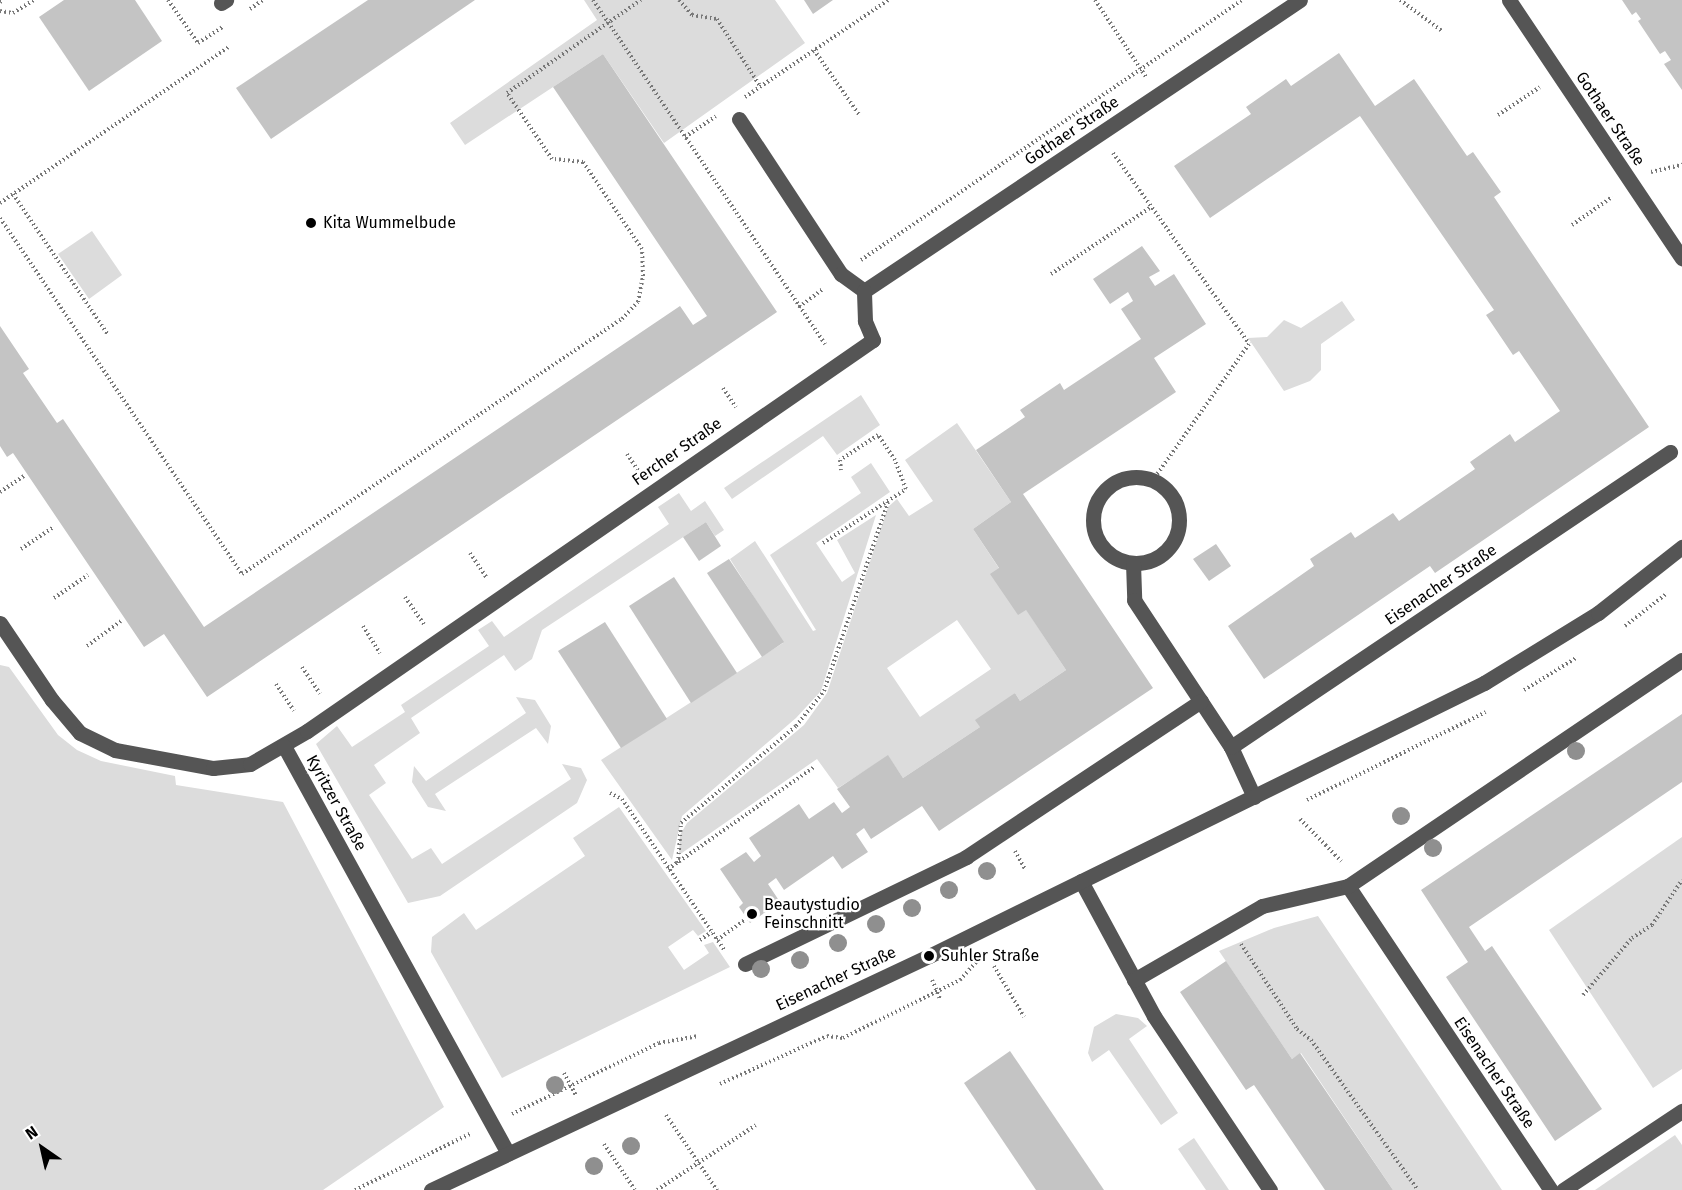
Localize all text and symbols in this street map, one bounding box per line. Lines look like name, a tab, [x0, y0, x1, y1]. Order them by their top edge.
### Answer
street label: Gothaer Straße	[1571, 68, 1649, 170]
street label: Gothaer Straße	[1021, 92, 1123, 170]
place label: Kita Wummelbude	[323, 213, 456, 233]
marker: Kita Wummelbude	[304, 216, 318, 230]
street label: Fercher Straße	[629, 414, 725, 490]
street label: Eisenacher Straße	[1382, 541, 1500, 629]
street label: Kyritzer Straße	[302, 752, 370, 854]
place label: Beautystudio Feinschnitt	[764, 895, 860, 933]
marker: Beautystudio Feinschnitt	[745, 907, 759, 921]
street label: Eisenacher Straße	[773, 943, 899, 1015]
place label: Suhler Straße	[941, 946, 1039, 966]
marker: Suhler Straße	[922, 949, 936, 963]
street label: Eisenacher Straße	[1450, 1014, 1538, 1132]
north arrow	[12, 1118, 72, 1178]
text: N	[22, 1122, 41, 1144]

